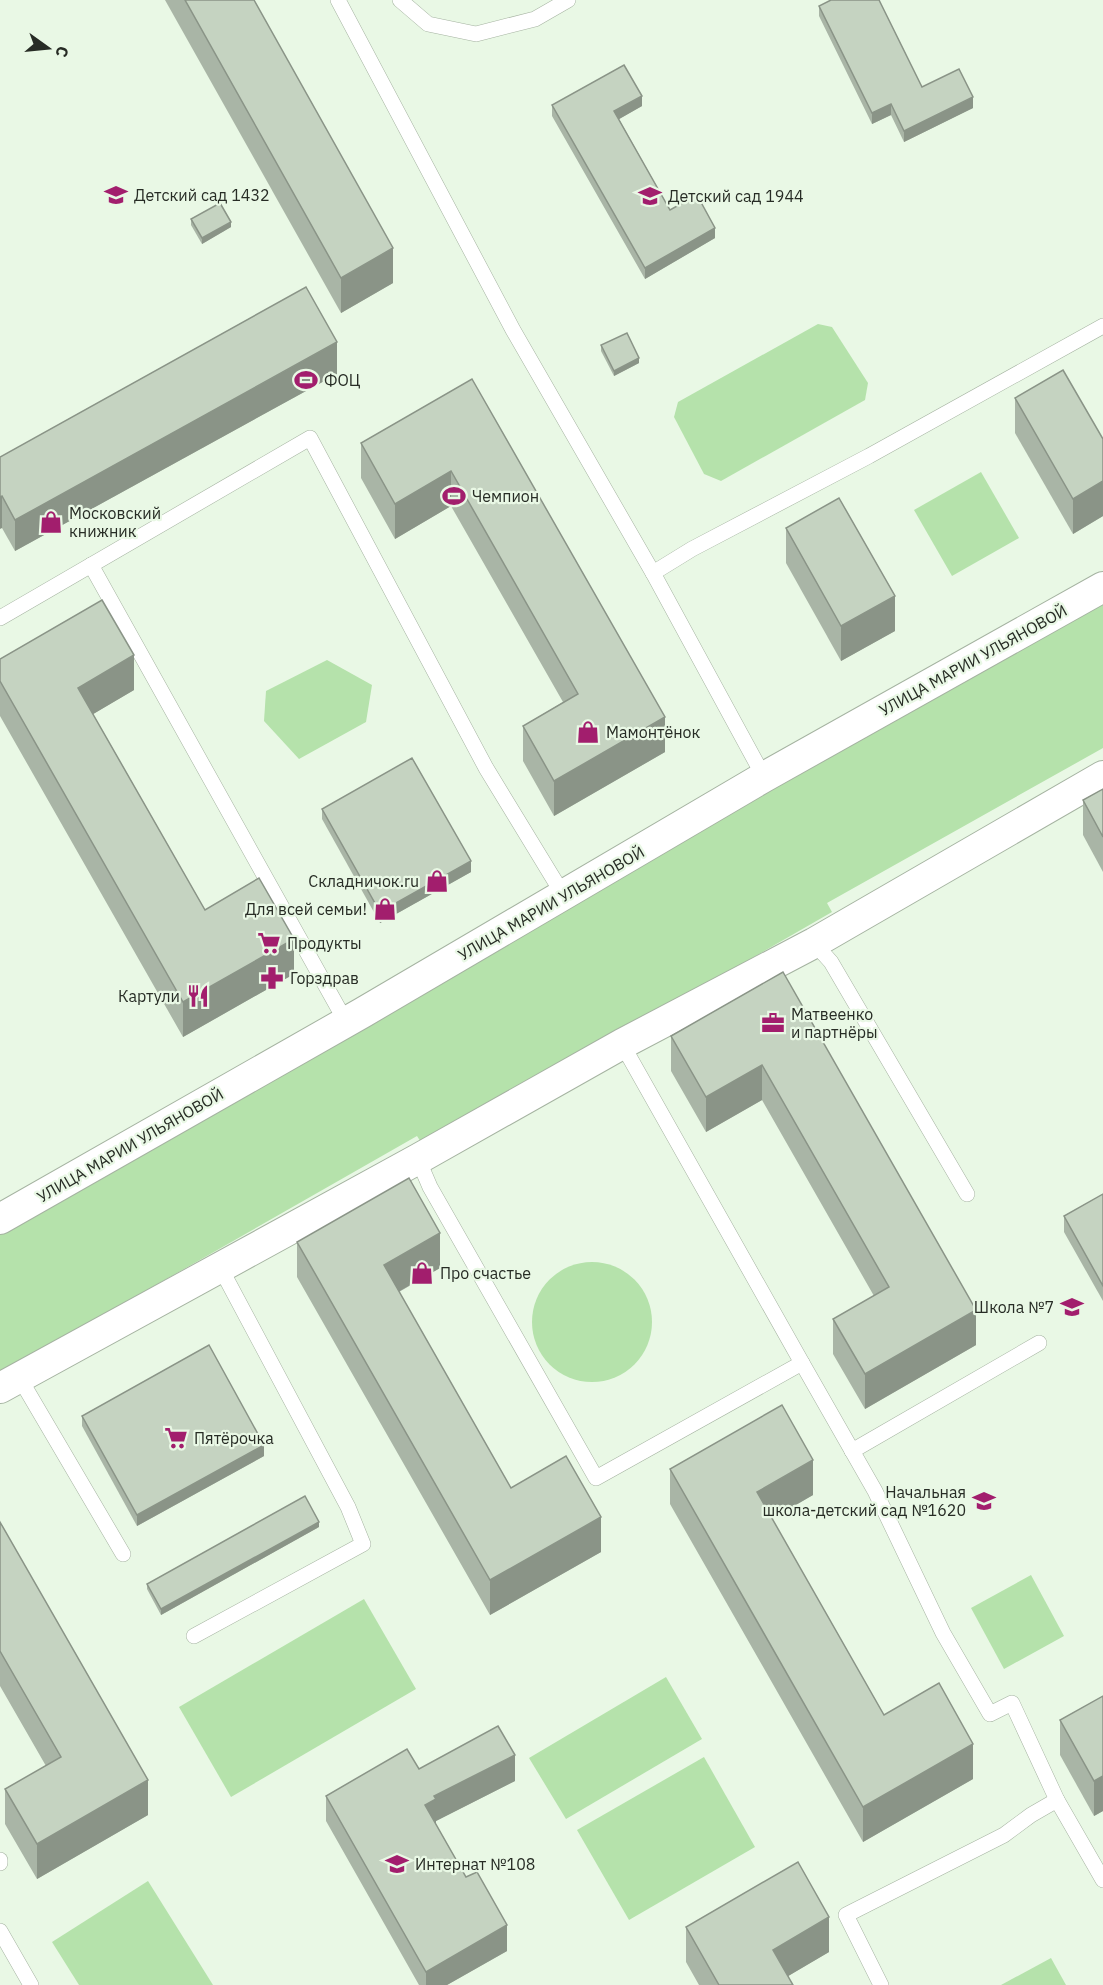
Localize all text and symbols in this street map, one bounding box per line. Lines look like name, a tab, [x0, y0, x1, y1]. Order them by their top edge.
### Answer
north arrow	[18, 18, 78, 78]
text: С	[51, 44, 73, 60]
school or university icon: Детский сад 1432	[103, 182, 129, 208]
school or university icon: Детский сад 1944	[637, 183, 663, 209]
place label: Детский сад 1432	[134, 185, 270, 205]
place label: Детский сад 1944	[668, 186, 804, 206]
sports icon: ФОЦ	[293, 367, 319, 393]
place label: ФОЦ	[324, 370, 361, 390]
sports icon: Чемпион	[441, 483, 467, 509]
place label: Чемпион	[472, 486, 539, 506]
place label: Московский книжник	[69, 503, 161, 541]
shop icon: Московский книжник	[38, 509, 64, 535]
street label: УЛИЦА МАРИИ УЛЬЯНОВОЙ	[876, 600, 1070, 720]
shop icon: Мамонтёнок	[575, 719, 601, 745]
place label: Мамонтёнок	[606, 722, 701, 742]
street label: УЛИЦА МАРИИ УЛЬЯНОВОЙ	[454, 841, 648, 965]
shop icon: Складничок.ru	[424, 868, 450, 894]
place label: Складничок.ru	[308, 871, 419, 891]
shop icon: Для всей семьи!	[372, 896, 398, 922]
place label: Для всей семьи!	[245, 899, 367, 919]
supermarket icon: Продукты	[256, 930, 282, 956]
place label: Продукты	[287, 933, 362, 953]
pharmacy icon: Горздрав	[259, 965, 285, 991]
place label: Горздрав	[290, 968, 359, 988]
restaurant icon: Картули	[185, 983, 211, 1009]
place label: Картули	[118, 986, 180, 1006]
place label: Матвеенко и партнёры	[791, 1004, 878, 1042]
office icon: Матвеенко и партнёры	[760, 1010, 786, 1036]
street label: УЛИЦА МАРИИ УЛЬЯНОВОЙ	[33, 1083, 227, 1207]
shop icon: Про счастье	[409, 1260, 435, 1286]
place label: Про счастье	[440, 1263, 531, 1283]
school or university icon: Школа №7	[1059, 1294, 1085, 1320]
place label: Школа №7	[974, 1297, 1054, 1317]
supermarket icon: Пятёрочка	[163, 1425, 189, 1451]
place label: Пятёрочка	[194, 1428, 274, 1448]
place label: Начальная школа-детский сад №1620	[762, 1482, 966, 1520]
school or university icon: Начальная школа-детский сад №1620	[971, 1488, 997, 1514]
school or university icon: Интернат №108	[384, 1851, 410, 1877]
place label: Интернат №108	[415, 1854, 535, 1874]

